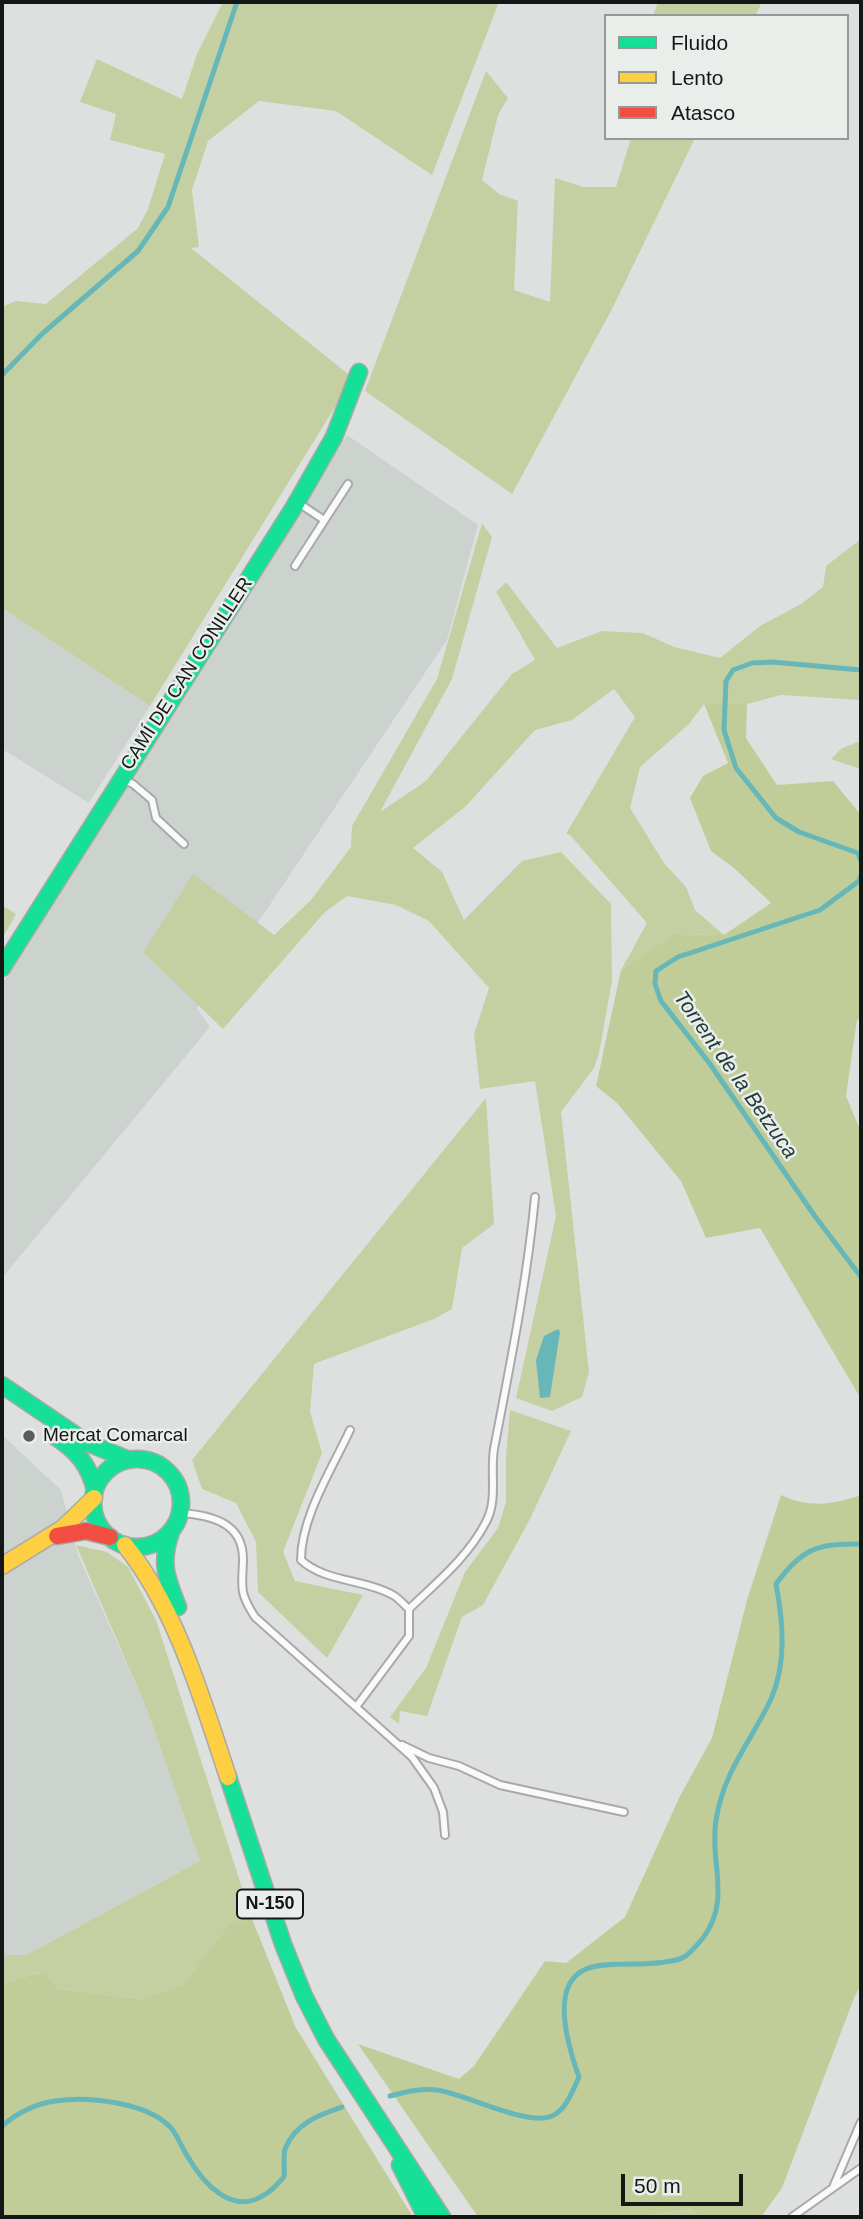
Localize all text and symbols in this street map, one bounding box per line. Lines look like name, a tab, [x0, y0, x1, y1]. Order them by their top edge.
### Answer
legend	[604, 14, 849, 140]
text: Fluido	[671, 31, 728, 54]
text: Lento	[671, 66, 724, 89]
text: Atasco	[671, 101, 735, 124]
street label: CAMÍ DE CAN CONILLER	[116, 573, 258, 775]
water label: Torrent de la Betzuca	[668, 986, 802, 1164]
place label: Mercat Comarcal	[43, 1425, 188, 1447]
marker: Mercat Comarcal	[21, 1428, 37, 1444]
road number: N-150	[237, 1890, 303, 1918]
scale bar	[625, 2160, 748, 2204]
text: 50 m	[634, 2174, 681, 2197]

